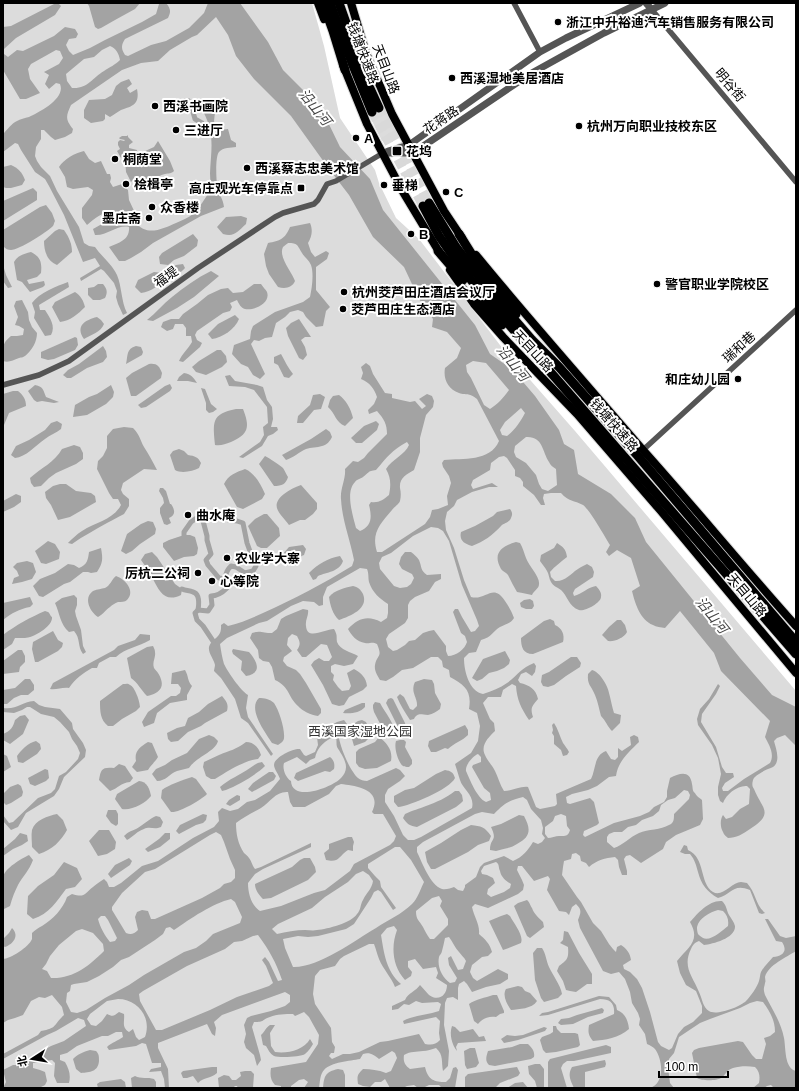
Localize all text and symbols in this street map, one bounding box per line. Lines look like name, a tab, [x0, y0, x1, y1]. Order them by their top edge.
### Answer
place label: 浙江中升裕迪汽车销售服务有限公司	[566, 15, 774, 30]
marker: 浙江中升裕迪汽车销售服务有限公司	[553, 17, 563, 27]
street label: 钱塘快速路	[344, 20, 382, 86]
street label: 天目山路	[370, 42, 402, 96]
street label: 明谷街	[712, 65, 748, 105]
place label: 西溪湿地美居酒店	[460, 71, 564, 86]
marker: 西溪湿地美居酒店	[447, 73, 457, 83]
water label: 沿山河	[296, 86, 336, 131]
place label: 西溪书画院	[163, 99, 228, 114]
marker: 西溪书画院	[150, 101, 160, 111]
street label: 花蒋路	[421, 103, 461, 137]
place label: 杭州万向职业技校东区	[587, 119, 717, 134]
marker: 杭州万向职业技校东区	[574, 121, 584, 131]
place label: 三进厅	[184, 123, 223, 138]
marker: 三进厅	[171, 125, 181, 135]
place label: A	[364, 131, 374, 146]
marker: A	[351, 133, 361, 143]
place label: 花坞	[406, 144, 432, 159]
marker: 花坞	[391, 145, 403, 157]
place label: 桐荫堂	[123, 152, 162, 167]
marker: 桐荫堂	[110, 154, 120, 164]
place label: 西溪蔡志忠美术馆	[255, 161, 359, 176]
marker: 西溪蔡志忠美术馆	[242, 163, 252, 173]
place label: 桧楫亭	[134, 177, 173, 192]
place label: 垂梯	[392, 178, 418, 193]
marker: 桧楫亭	[121, 179, 131, 189]
marker: 垂梯	[379, 180, 389, 190]
place label: 高庄观光车停靠点	[189, 181, 293, 196]
marker: 高庄观光车停靠点	[296, 183, 306, 193]
place label: C	[454, 185, 464, 200]
marker: C	[441, 187, 451, 197]
place label: 众香楼	[160, 200, 199, 215]
marker: 众香楼	[147, 202, 157, 212]
place label: 墨庄斋	[102, 211, 141, 226]
marker: 墨庄斋	[144, 213, 154, 223]
place label: B	[419, 227, 428, 242]
marker: B	[406, 229, 416, 239]
street label: 福堤	[151, 263, 181, 291]
place label: 警官职业学院校区	[665, 277, 769, 292]
marker: 警官职业学院校区	[652, 279, 662, 289]
place label: 杭州茭芦田庄酒店会议厅	[352, 285, 495, 300]
marker: 杭州茭芦田庄酒店会议厅	[339, 287, 349, 297]
place label: 茭芦田庄生态酒店	[351, 302, 455, 317]
marker: 茭芦田庄生态酒店	[338, 304, 348, 314]
street label: 天目山路	[510, 327, 556, 375]
street label: 瑞和巷	[719, 328, 759, 366]
water label: 沿山河	[494, 342, 534, 387]
place label: 和庄幼儿园	[665, 372, 730, 387]
marker: 和庄幼儿园	[733, 374, 743, 384]
street label: 钱塘快速路	[587, 396, 641, 454]
place label: 曲水庵	[196, 508, 235, 523]
marker: 曲水庵	[183, 510, 193, 520]
place label: 农业学大寨	[235, 551, 300, 566]
marker: 农业学大寨	[222, 553, 232, 563]
place label: 厉杭二公祠	[125, 566, 190, 581]
marker: 厉杭二公祠	[193, 568, 203, 578]
street label: 天目山路	[725, 570, 769, 620]
place label: 心等院	[220, 574, 259, 589]
marker: 心等院	[207, 576, 217, 586]
water label: 沿山河	[693, 594, 733, 639]
park label: 西溪国家湿地公园	[308, 724, 412, 739]
north arrow	[12, 1039, 52, 1079]
scale bar	[659, 1053, 728, 1079]
text: 北	[15, 1054, 29, 1068]
text: 100 m	[665, 1060, 698, 1074]

